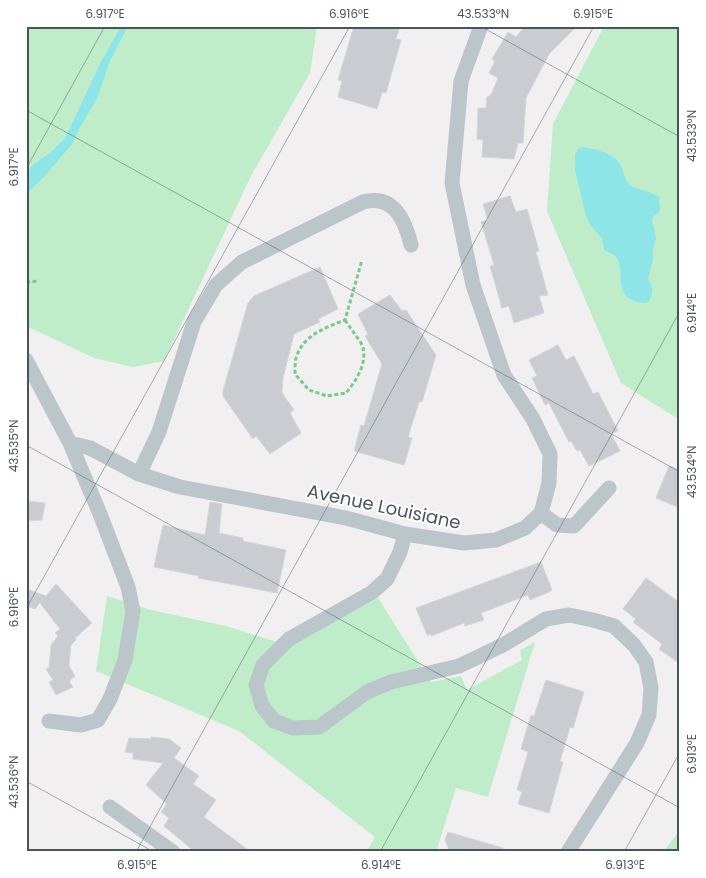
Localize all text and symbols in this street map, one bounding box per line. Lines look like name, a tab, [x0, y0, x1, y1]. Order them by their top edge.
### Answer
text: 6.917°E	[85, 5, 125, 22]
text: 6.916°E	[329, 5, 369, 22]
text: 43.533°N	[457, 5, 509, 22]
text: 6.915°E	[573, 5, 613, 22]
text: 43.533°N	[683, 110, 700, 162]
text: 6.917°E	[5, 147, 22, 187]
text: 6.914°E	[683, 293, 700, 333]
text: 43.535°N	[5, 420, 22, 472]
text: 43.534°N	[683, 446, 700, 498]
street label: Avenue Louisiane	[305, 478, 463, 535]
text: 6.916°E	[5, 587, 22, 627]
text: 6.913°E	[683, 734, 700, 774]
text: 43.536°N	[5, 756, 22, 808]
text: 6.915°E	[117, 856, 157, 873]
text: 6.914°E	[361, 856, 401, 873]
text: 6.913°E	[605, 856, 645, 873]

